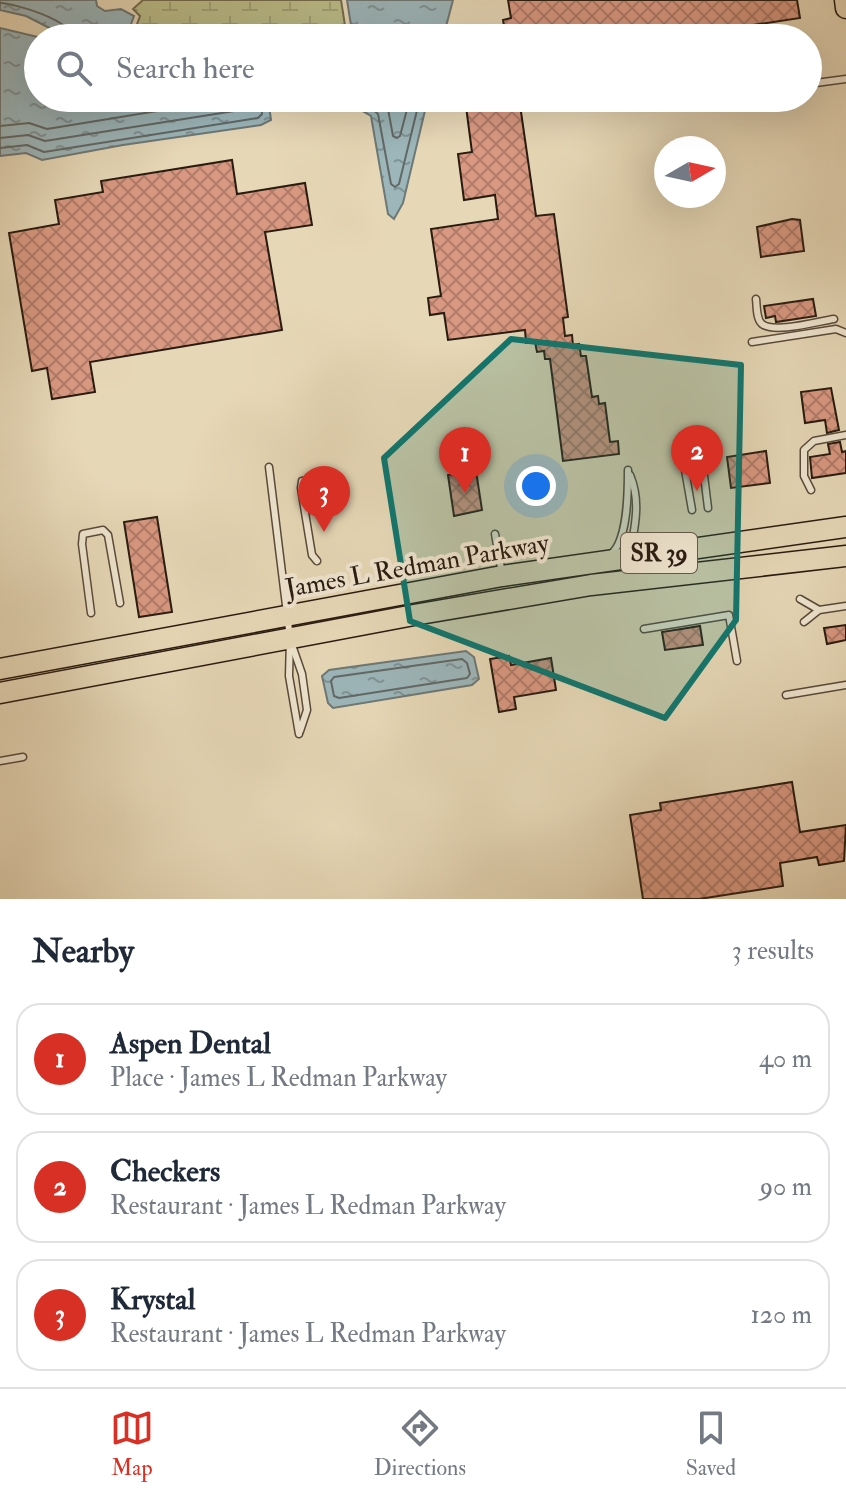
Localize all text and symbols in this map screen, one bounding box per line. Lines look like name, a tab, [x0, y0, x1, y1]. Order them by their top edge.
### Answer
search box	[24, 24, 822, 112]
icon: search	[52, 46, 96, 90]
text: Search here	[116, 50, 255, 87]
north arrow	[654, 136, 726, 208]
pin: 2	[671, 425, 723, 491]
pin: 1	[439, 427, 491, 493]
pin: 3	[298, 466, 350, 532]
your location	[516, 466, 556, 506]
street label: James L Redman Parkway	[282, 527, 552, 605]
road number: SR 39	[621, 533, 697, 573]
text: Nearby	[32, 930, 134, 973]
text: 3 results	[732, 935, 814, 967]
text: Aspen Dental	[110, 1025, 271, 1062]
text: 1	[55, 1043, 65, 1075]
text: 40 m	[759, 1043, 812, 1075]
text: Place · James L Redman Parkway	[110, 1062, 447, 1094]
text: Checkers	[110, 1153, 220, 1190]
text: 2	[53, 1171, 67, 1203]
text: 90 m	[760, 1171, 812, 1203]
text: Restaurant · James L Redman Parkway	[110, 1190, 506, 1222]
text: Krystal	[110, 1281, 195, 1318]
text: 3	[55, 1299, 65, 1331]
text: 120 m	[751, 1299, 812, 1331]
text: Restaurant · James L Redman Parkway	[110, 1318, 506, 1350]
tab: Map	[110, 1406, 154, 1482]
tab: Directions	[374, 1406, 466, 1482]
tab: Saved	[686, 1406, 736, 1482]

